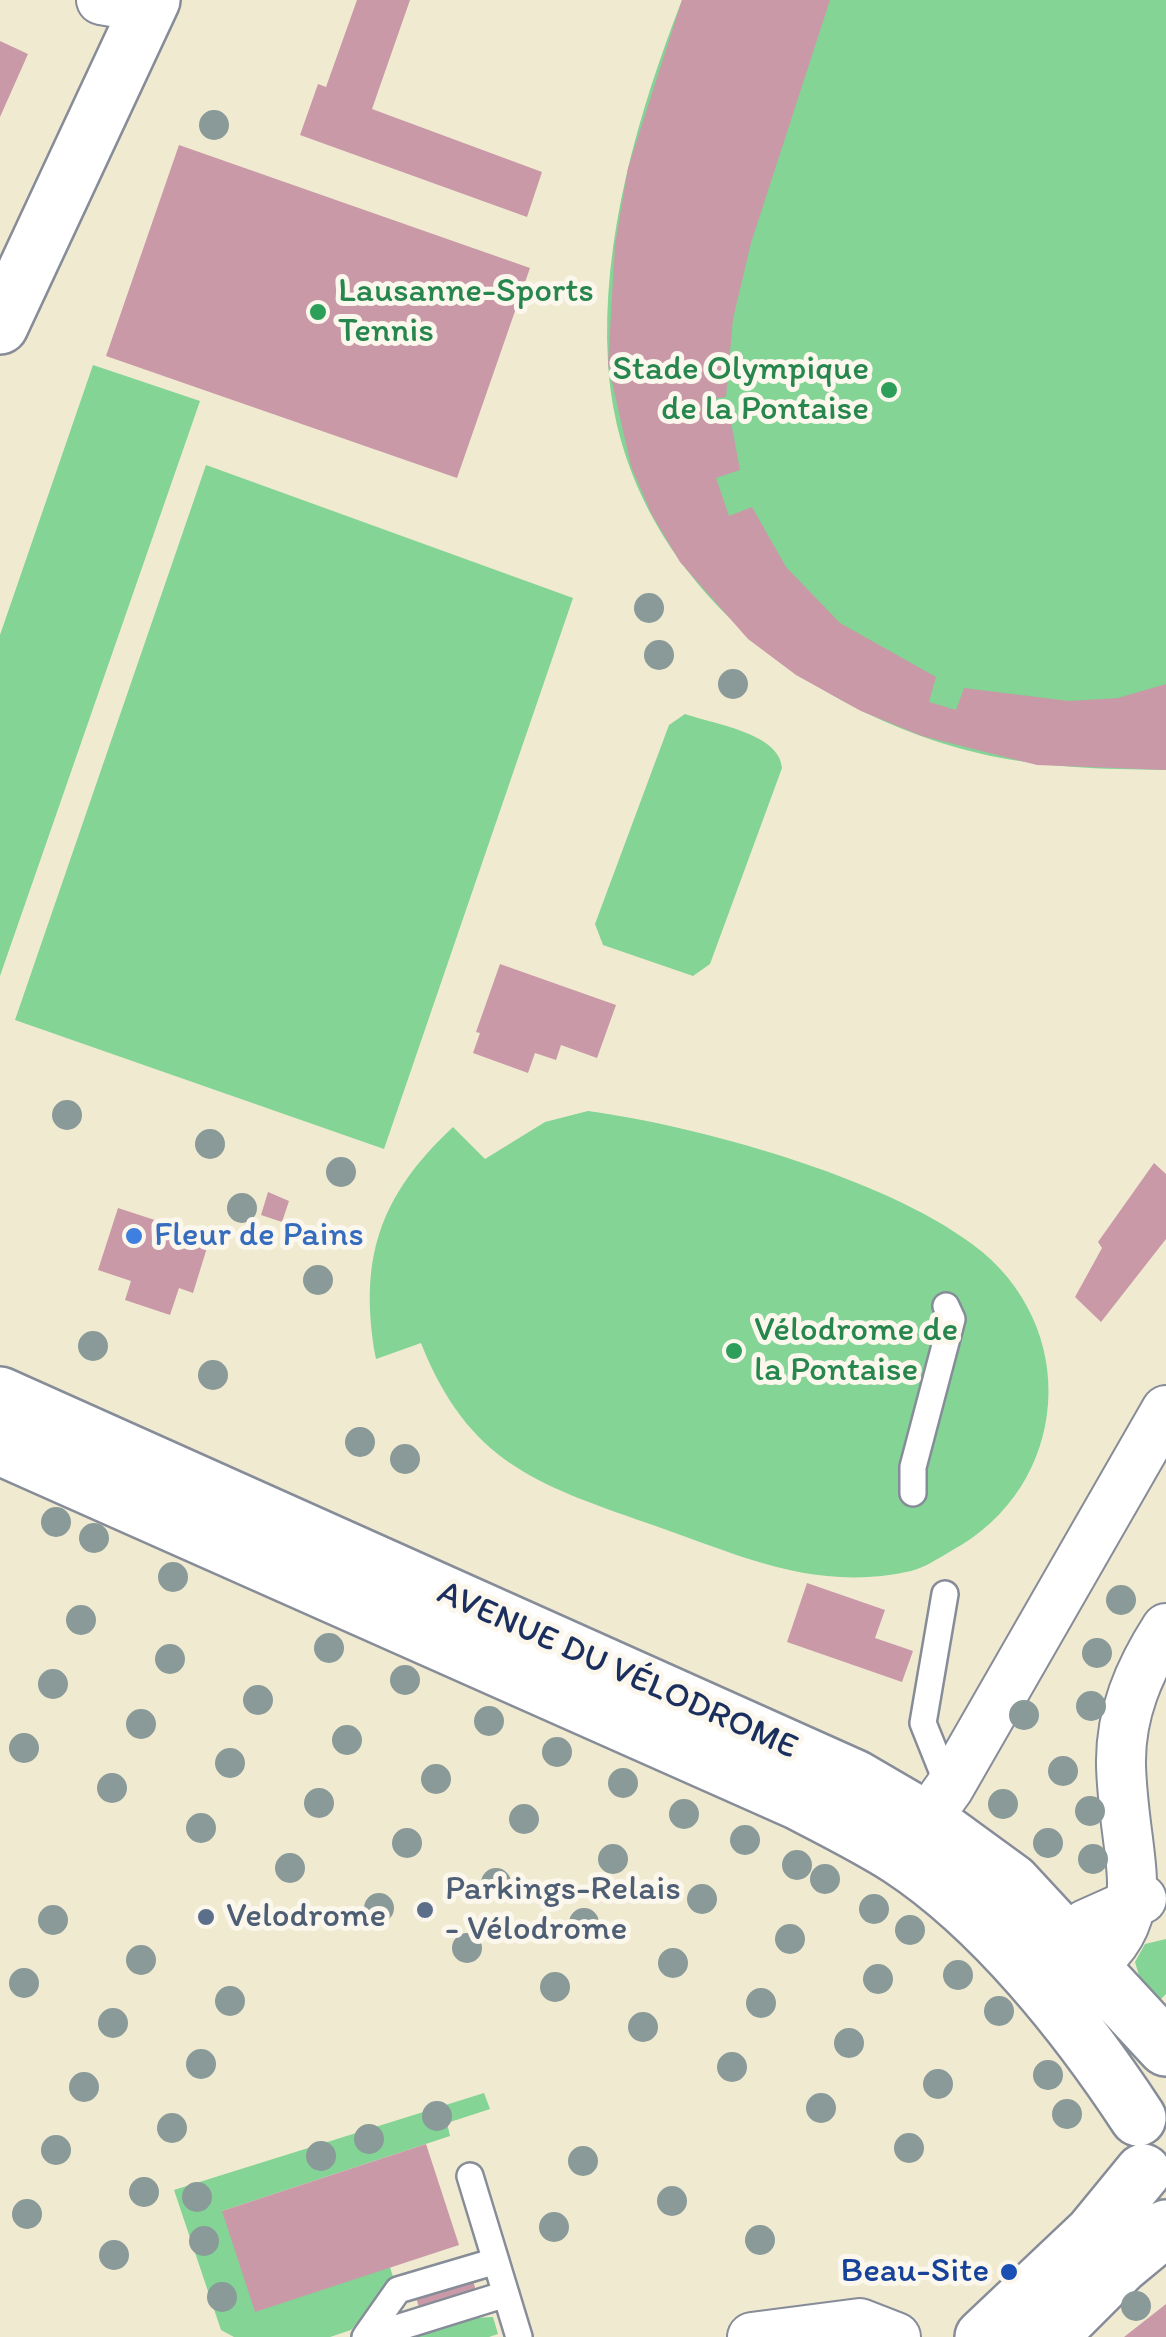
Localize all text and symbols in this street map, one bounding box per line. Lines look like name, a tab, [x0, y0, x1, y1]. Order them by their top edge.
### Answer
place label: Lausanne-Sports Tennis	[338, 271, 594, 353]
marker: Lausanne-Sports Tennis	[307, 301, 329, 323]
place label: Stade Olympique de la Pontaise	[612, 349, 869, 431]
marker: Stade Olympique de la Pontaise	[878, 379, 900, 401]
place label: Fleur de Pains	[154, 1215, 364, 1257]
marker: Fleur de Pains	[123, 1225, 145, 1247]
place label: Vélodrome de la Pontaise	[754, 1310, 958, 1392]
marker: Vélodrome de la Pontaise	[723, 1340, 745, 1362]
street label: AVENUE DU VÉLODROME	[430, 1573, 804, 1769]
place label: Parkings-Relais - Vélodrome	[445, 1869, 681, 1951]
place label: Velodrome	[226, 1896, 386, 1938]
marker: Parkings-Relais - Vélodrome	[414, 1899, 436, 1921]
marker: Velodrome	[195, 1906, 217, 1928]
place label: Beau-Site	[841, 2251, 989, 2293]
marker: Beau-Site	[998, 2261, 1020, 2283]

